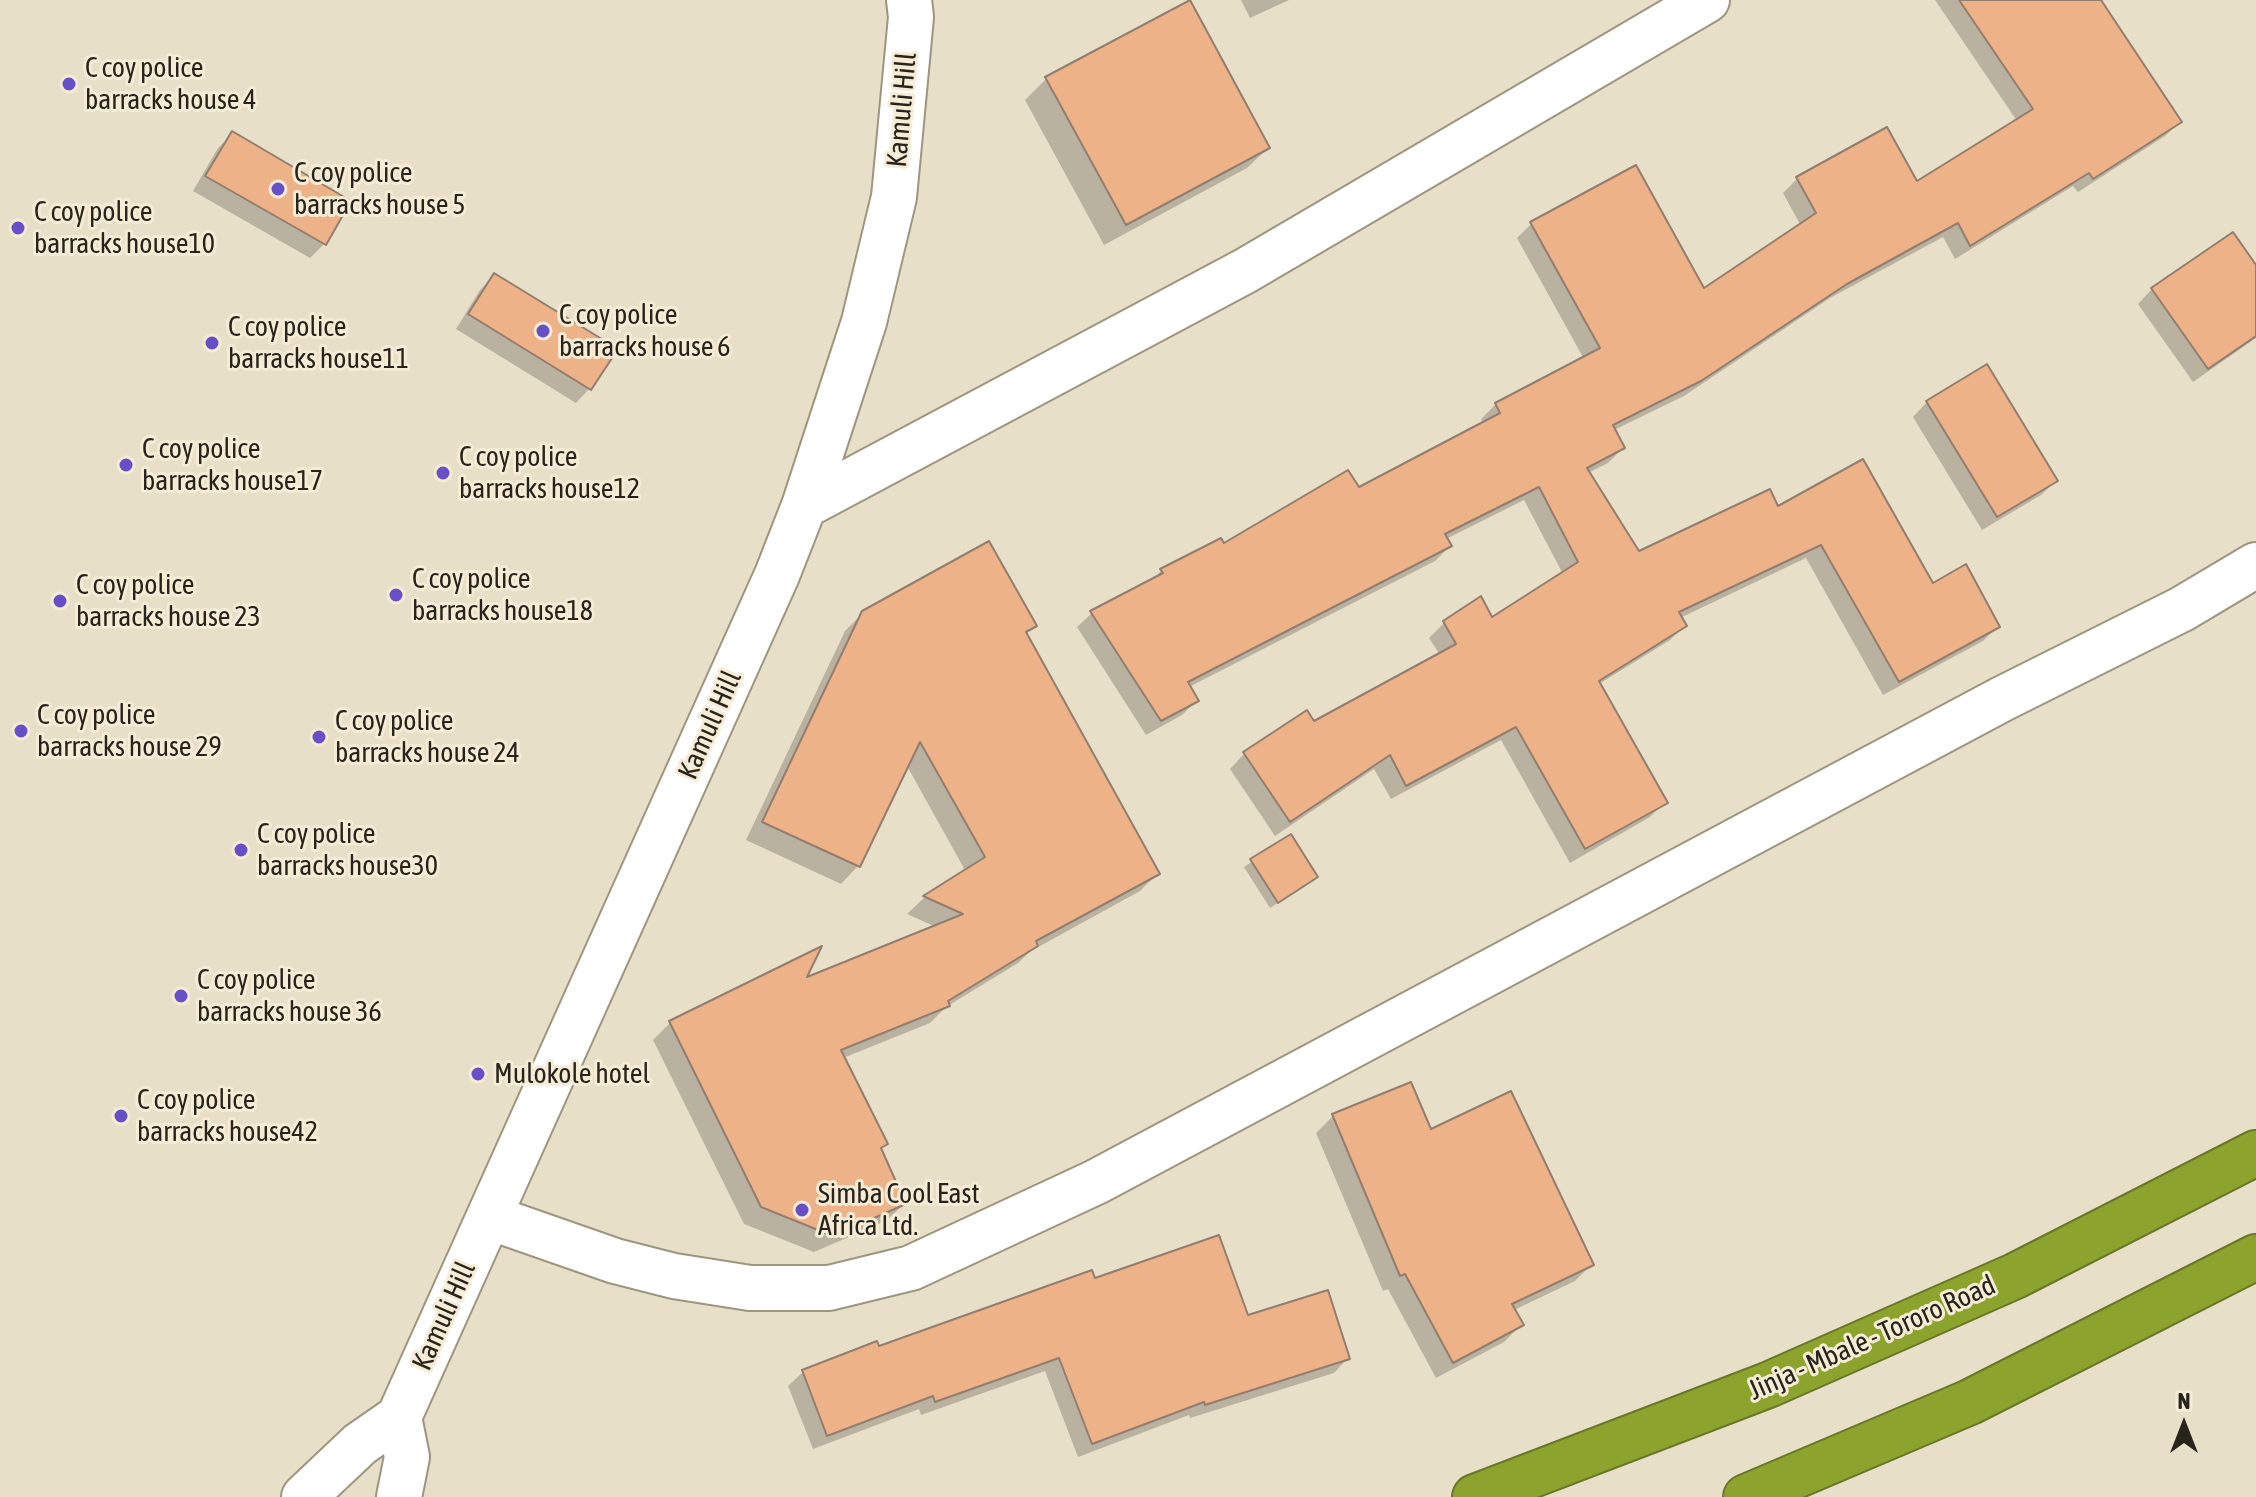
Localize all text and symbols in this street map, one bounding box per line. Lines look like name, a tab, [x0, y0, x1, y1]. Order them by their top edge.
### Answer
place label: C coy police barracks house 4	[85, 51, 257, 117]
street label: Kamuli Hill	[880, 51, 924, 169]
marker: C coy police barracks house 4	[60, 75, 78, 93]
place label: C coy police barracks house 5	[294, 156, 466, 222]
marker: C coy police barracks house 5	[269, 180, 287, 198]
place label: C coy police barracks house10	[34, 195, 215, 261]
marker: C coy police barracks house10	[9, 219, 27, 237]
place label: C coy police barracks house 6	[559, 298, 731, 364]
place label: C coy police barracks house11	[228, 310, 409, 376]
marker: C coy police barracks house 6	[534, 322, 552, 340]
marker: C coy police barracks house11	[203, 334, 221, 352]
place label: C coy police barracks house17	[142, 432, 323, 498]
place label: C coy police barracks house12	[459, 440, 640, 506]
marker: C coy police barracks house17	[117, 456, 135, 474]
marker: C coy police barracks house12	[434, 464, 452, 482]
place label: C coy police barracks house18	[412, 562, 593, 628]
place label: C coy police barracks house 23	[76, 568, 261, 634]
marker: C coy police barracks house18	[387, 586, 405, 604]
marker: C coy police barracks house 23	[51, 592, 69, 610]
street label: Kamuli Hill	[671, 666, 749, 784]
place label: C coy police barracks house 29	[37, 698, 222, 764]
place label: C coy police barracks house 24	[335, 704, 520, 770]
marker: C coy police barracks house 29	[12, 722, 30, 740]
marker: C coy police barracks house 24	[310, 728, 328, 746]
place label: C coy police barracks house30	[257, 817, 438, 883]
marker: C coy police barracks house30	[232, 841, 250, 859]
place label: C coy police barracks house 36	[197, 963, 382, 1029]
marker: C coy police barracks house 36	[172, 987, 190, 1005]
place label: Mulokole hotel	[494, 1057, 650, 1091]
marker: Mulokole hotel	[469, 1065, 487, 1083]
place label: C coy police barracks house42	[137, 1083, 318, 1149]
marker: C coy police barracks house42	[112, 1107, 130, 1125]
place label: Simba Cool East Africa Ltd.	[818, 1177, 980, 1243]
marker: Simba Cool East Africa Ltd.	[793, 1201, 811, 1219]
street label: Kamuli Hill	[405, 1257, 483, 1375]
street label: Jinja - Mbale - Tororo Road	[1743, 1268, 2001, 1408]
north arrow	[2144, 1385, 2224, 1465]
text: N	[2178, 1388, 2190, 1414]

